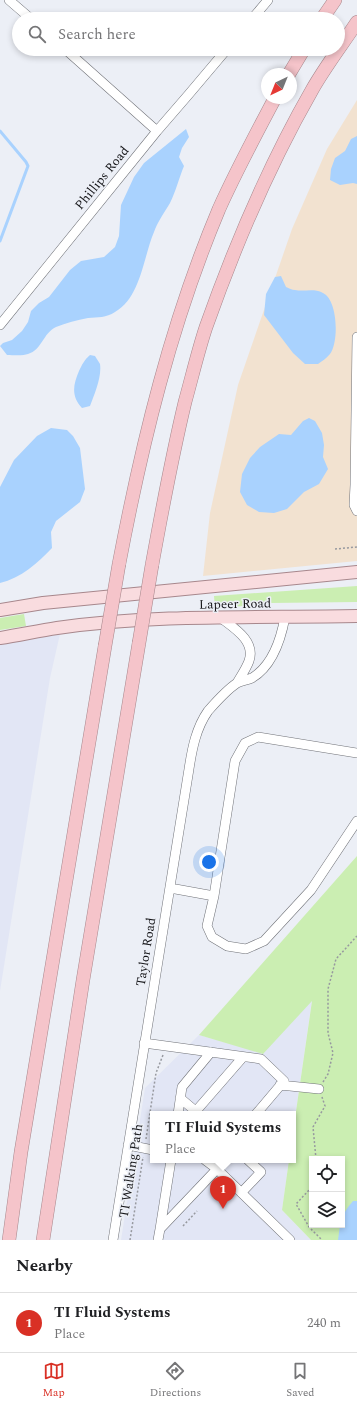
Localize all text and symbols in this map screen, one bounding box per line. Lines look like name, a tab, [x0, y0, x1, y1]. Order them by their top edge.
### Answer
search box	[12, 12, 345, 56]
icon: search	[26, 23, 48, 45]
text: Search here	[58, 23, 136, 46]
north arrow	[261, 68, 297, 104]
street label: Phillips Road	[70, 142, 134, 214]
street label: Lapeer Road	[199, 593, 271, 615]
your location	[199, 852, 219, 872]
street label: Taylor Road	[131, 916, 161, 988]
popup	[150, 1111, 296, 1163]
text: TI Fluid Systems	[165, 1116, 281, 1139]
street label: TI Walking Path	[114, 1122, 148, 1220]
text: Place	[165, 1139, 196, 1159]
map controls	[309, 1156, 345, 1228]
button: locate	[309, 1156, 345, 1192]
pin: 1	[210, 1176, 236, 1209]
button: layers	[309, 1192, 345, 1228]
text: Nearby	[16, 1253, 72, 1279]
text: TI Fluid Systems	[54, 1301, 171, 1324]
text: 1	[25, 1313, 33, 1333]
text: 240 m	[307, 1313, 341, 1333]
text: Place	[54, 1324, 85, 1344]
tab: Map	[43, 1360, 65, 1401]
tab: Directions	[150, 1360, 201, 1401]
tab: Saved	[286, 1360, 314, 1401]

